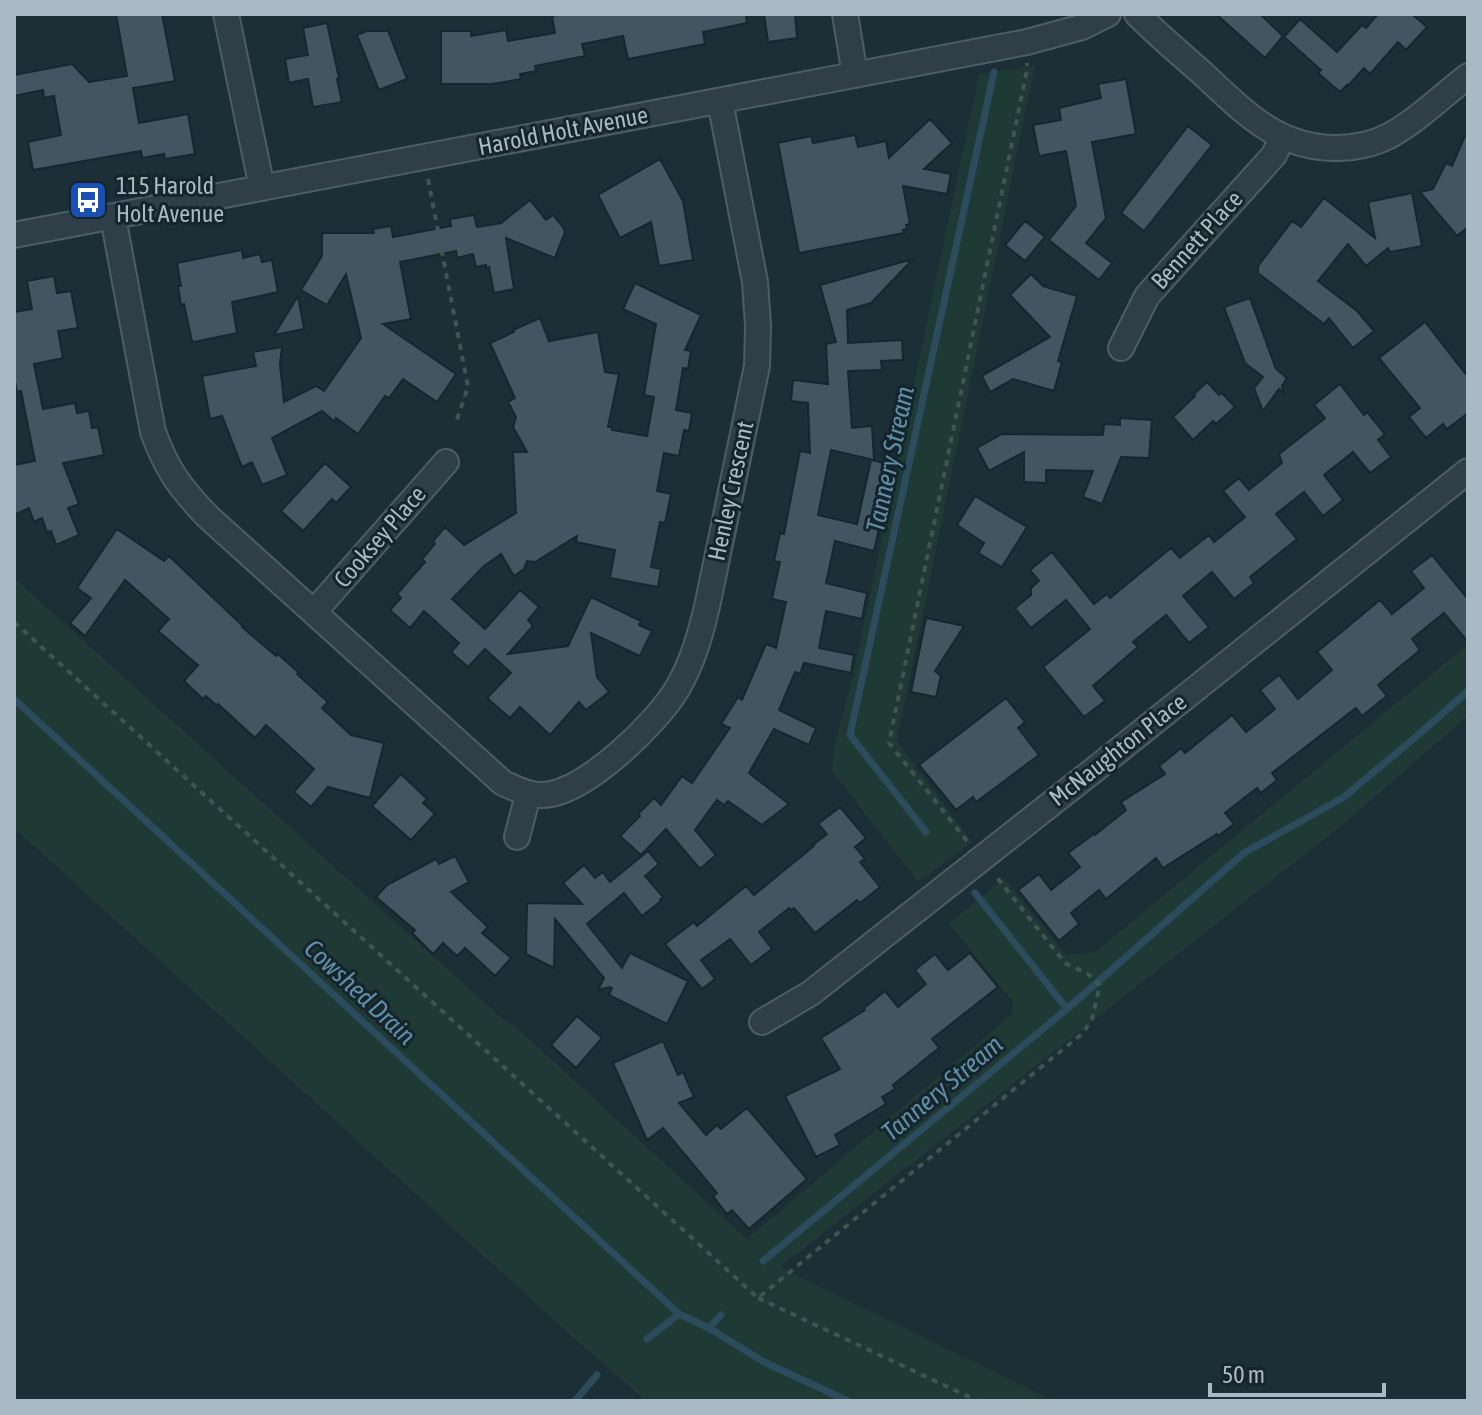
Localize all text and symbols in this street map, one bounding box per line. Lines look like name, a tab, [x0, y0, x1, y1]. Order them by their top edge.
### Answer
street label: Harold Holt Avenue	[476, 101, 650, 160]
place label: 115 Harold Holt Avenue	[116, 172, 224, 227]
bus stop icon: 115 Harold Holt Avenue	[67, 179, 109, 221]
street label: Bennett Place	[1146, 185, 1248, 294]
water label: Tannery Stream	[860, 383, 920, 535]
street label: Henley Crescent	[703, 419, 758, 563]
street label: Cooksey Place	[328, 481, 431, 593]
street label: McNaughton Place	[1044, 688, 1191, 811]
water label: Cowshed Drain	[298, 933, 422, 1051]
water label: Tannery Stream	[876, 1029, 1009, 1147]
scale bar	[1210, 1347, 1384, 1397]
text: 50 m	[1222, 1361, 1265, 1388]

